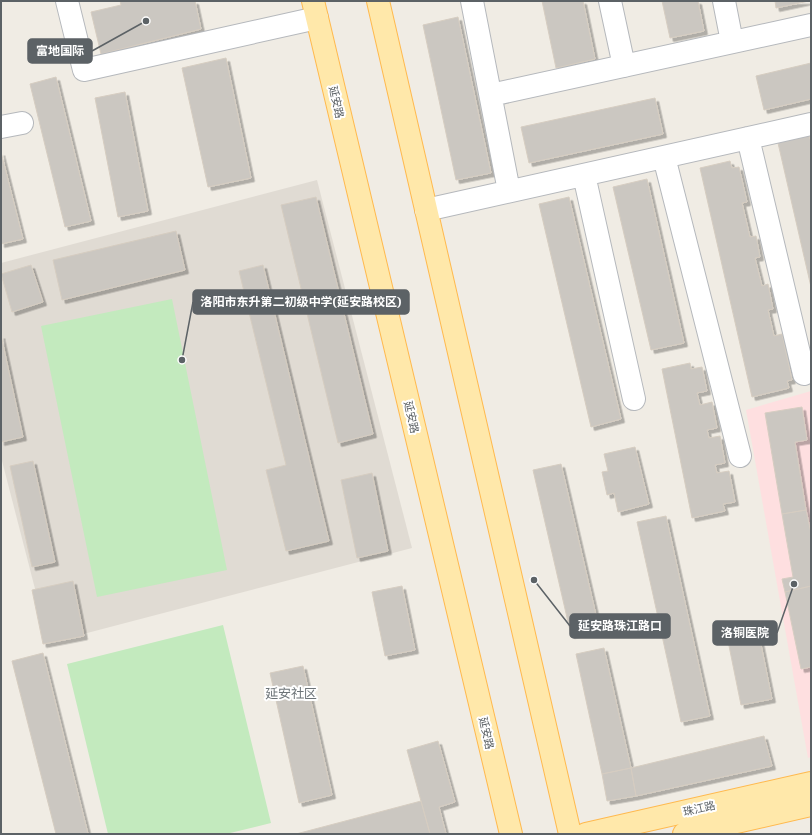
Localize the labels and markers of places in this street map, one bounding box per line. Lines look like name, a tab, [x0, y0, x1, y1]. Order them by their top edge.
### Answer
callout: 富地国际	[28, 39, 92, 63]
callout: 洛阳市东升第二初级中学(延安路校区)	[193, 290, 409, 314]
callout: 延安路珠江路口	[570, 614, 670, 638]
callout: 洛铜医院	[713, 621, 777, 645]

